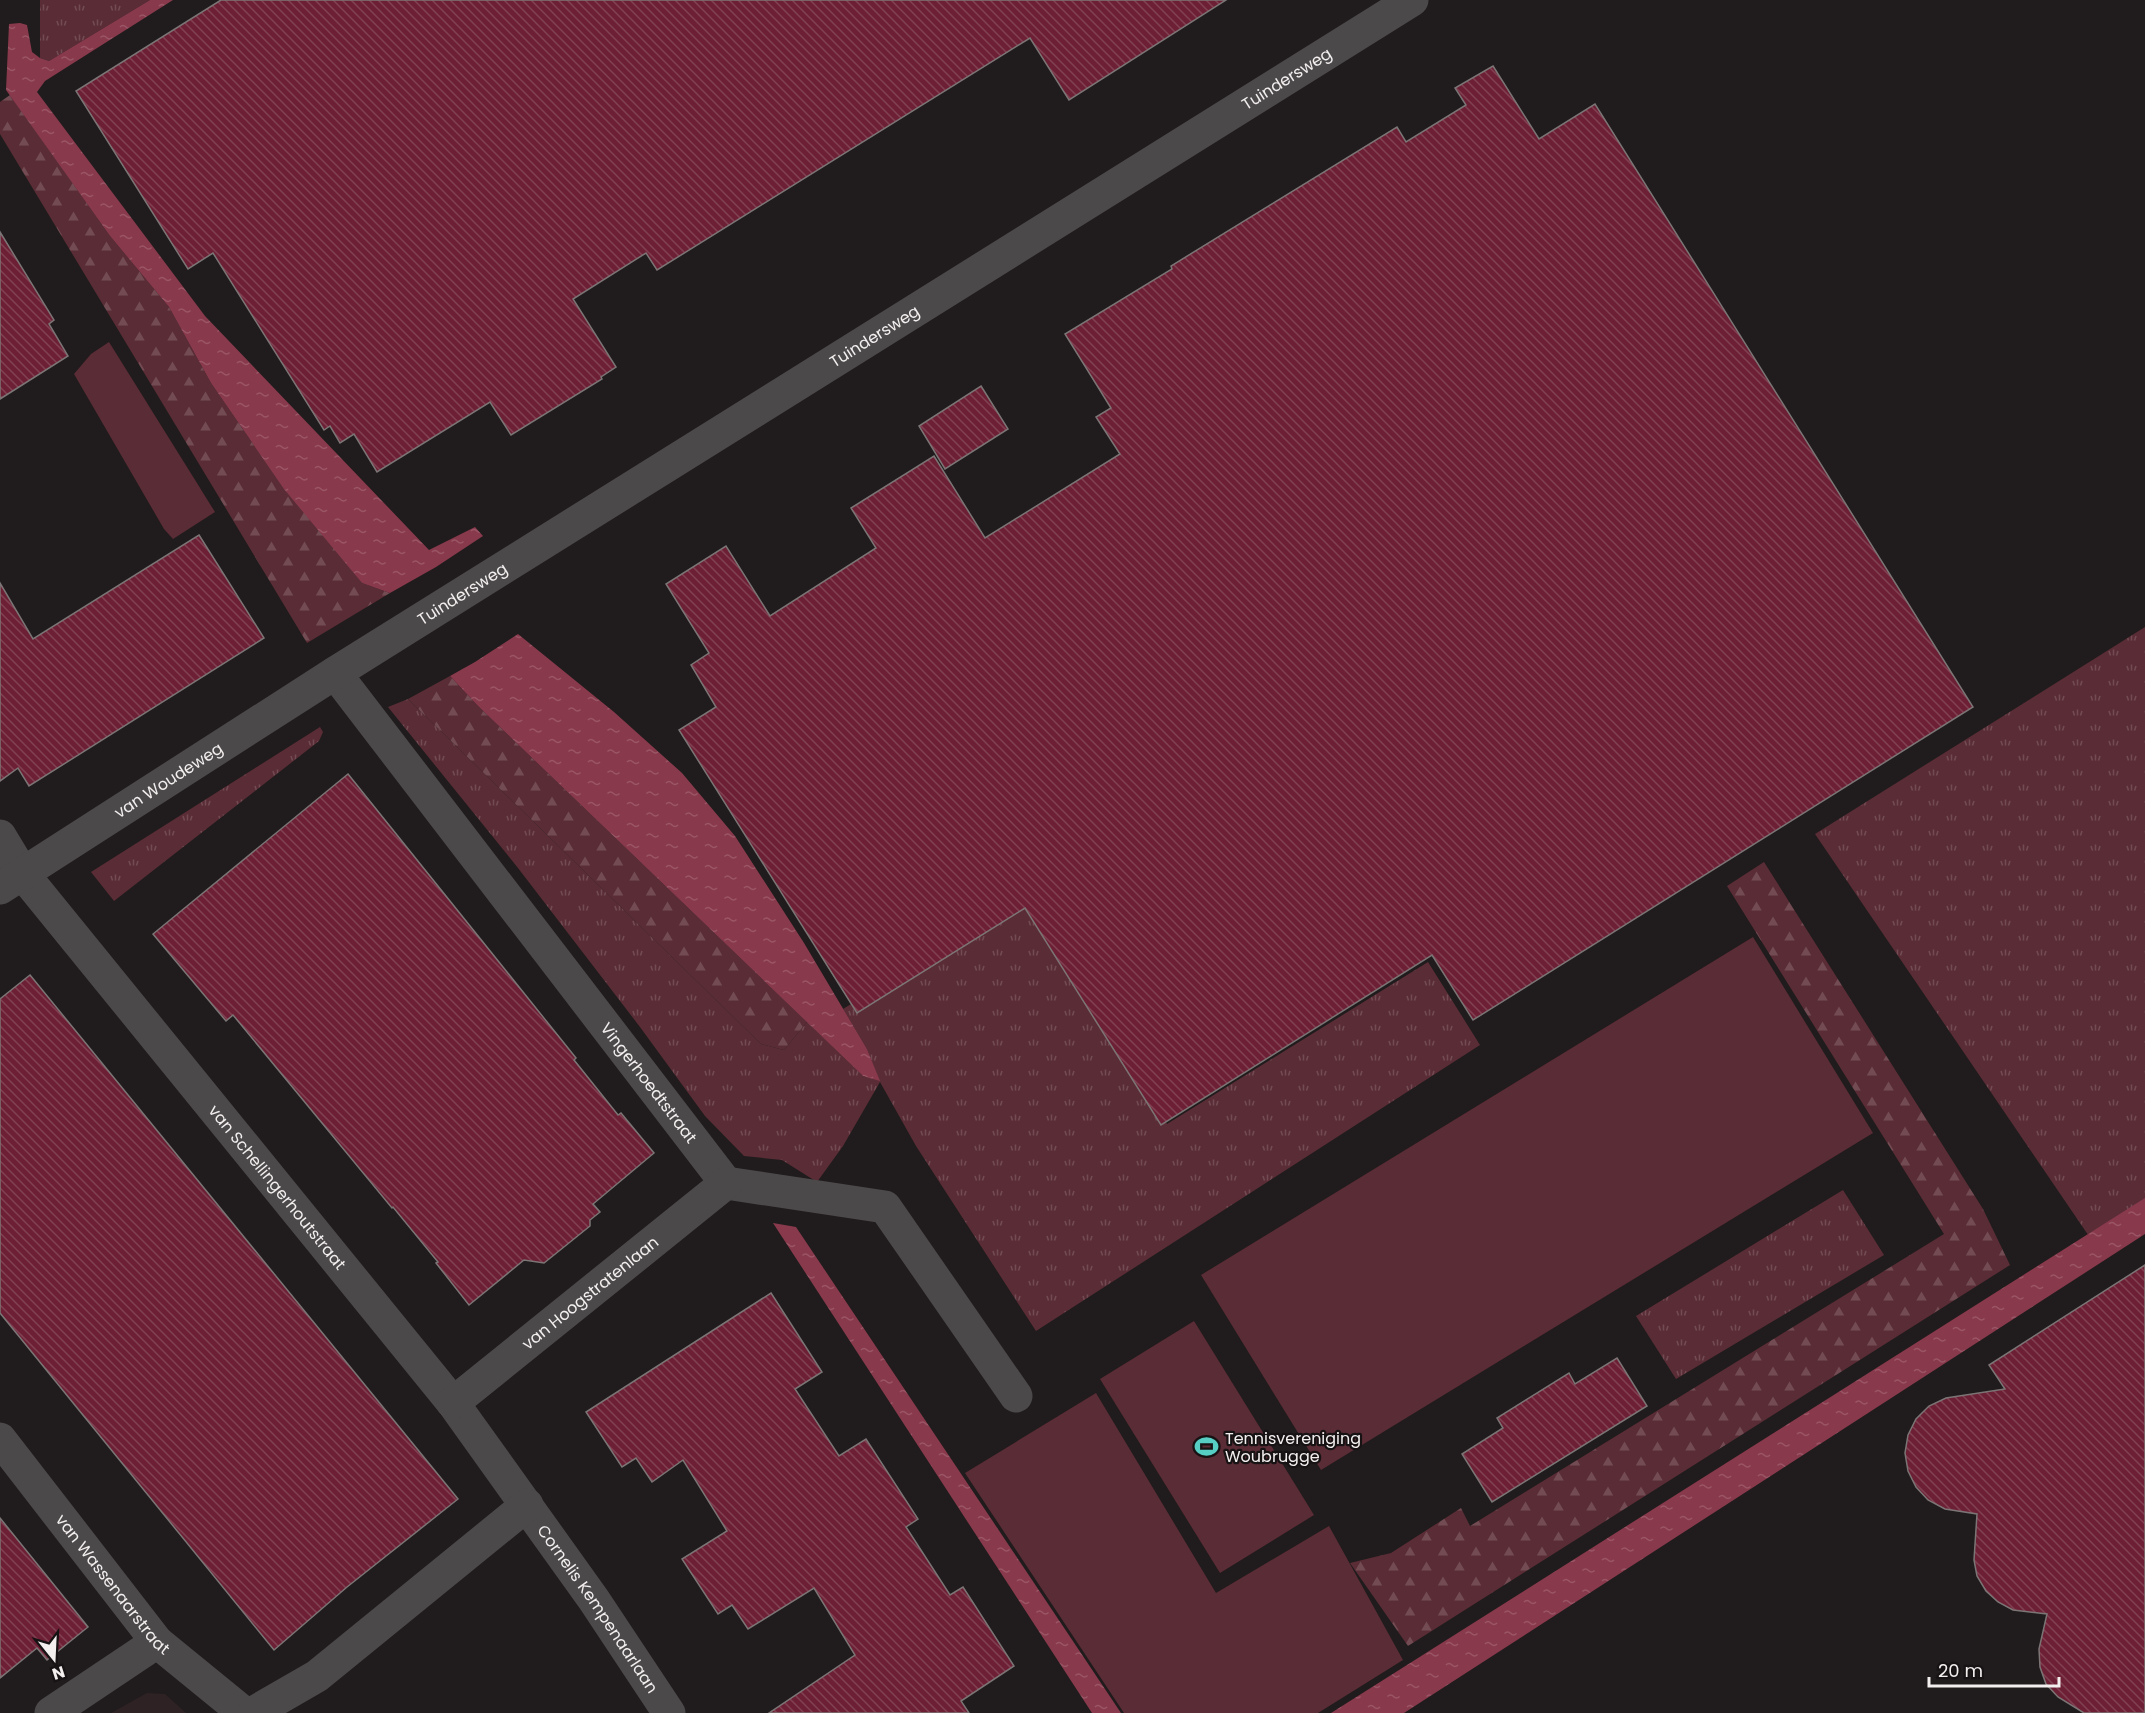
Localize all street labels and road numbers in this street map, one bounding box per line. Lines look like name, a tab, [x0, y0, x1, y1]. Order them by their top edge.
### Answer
street label: Tuindersweg	[1237, 42, 1336, 115]
street label: Tuindersweg	[825, 299, 924, 373]
street label: Tuindersweg	[413, 557, 512, 630]
street label: van Woudeweg	[109, 737, 227, 823]
street label: Vingerhoedtstraat	[595, 1017, 703, 1148]
street label: van Schellingerhoutstraat	[203, 1100, 352, 1275]
street label: van Hoogstratenlaan	[517, 1230, 663, 1355]
street label: van Wassenaarstraat	[51, 1509, 175, 1660]
street label: Cornelis Kempenaarlaan	[532, 1520, 664, 1698]

